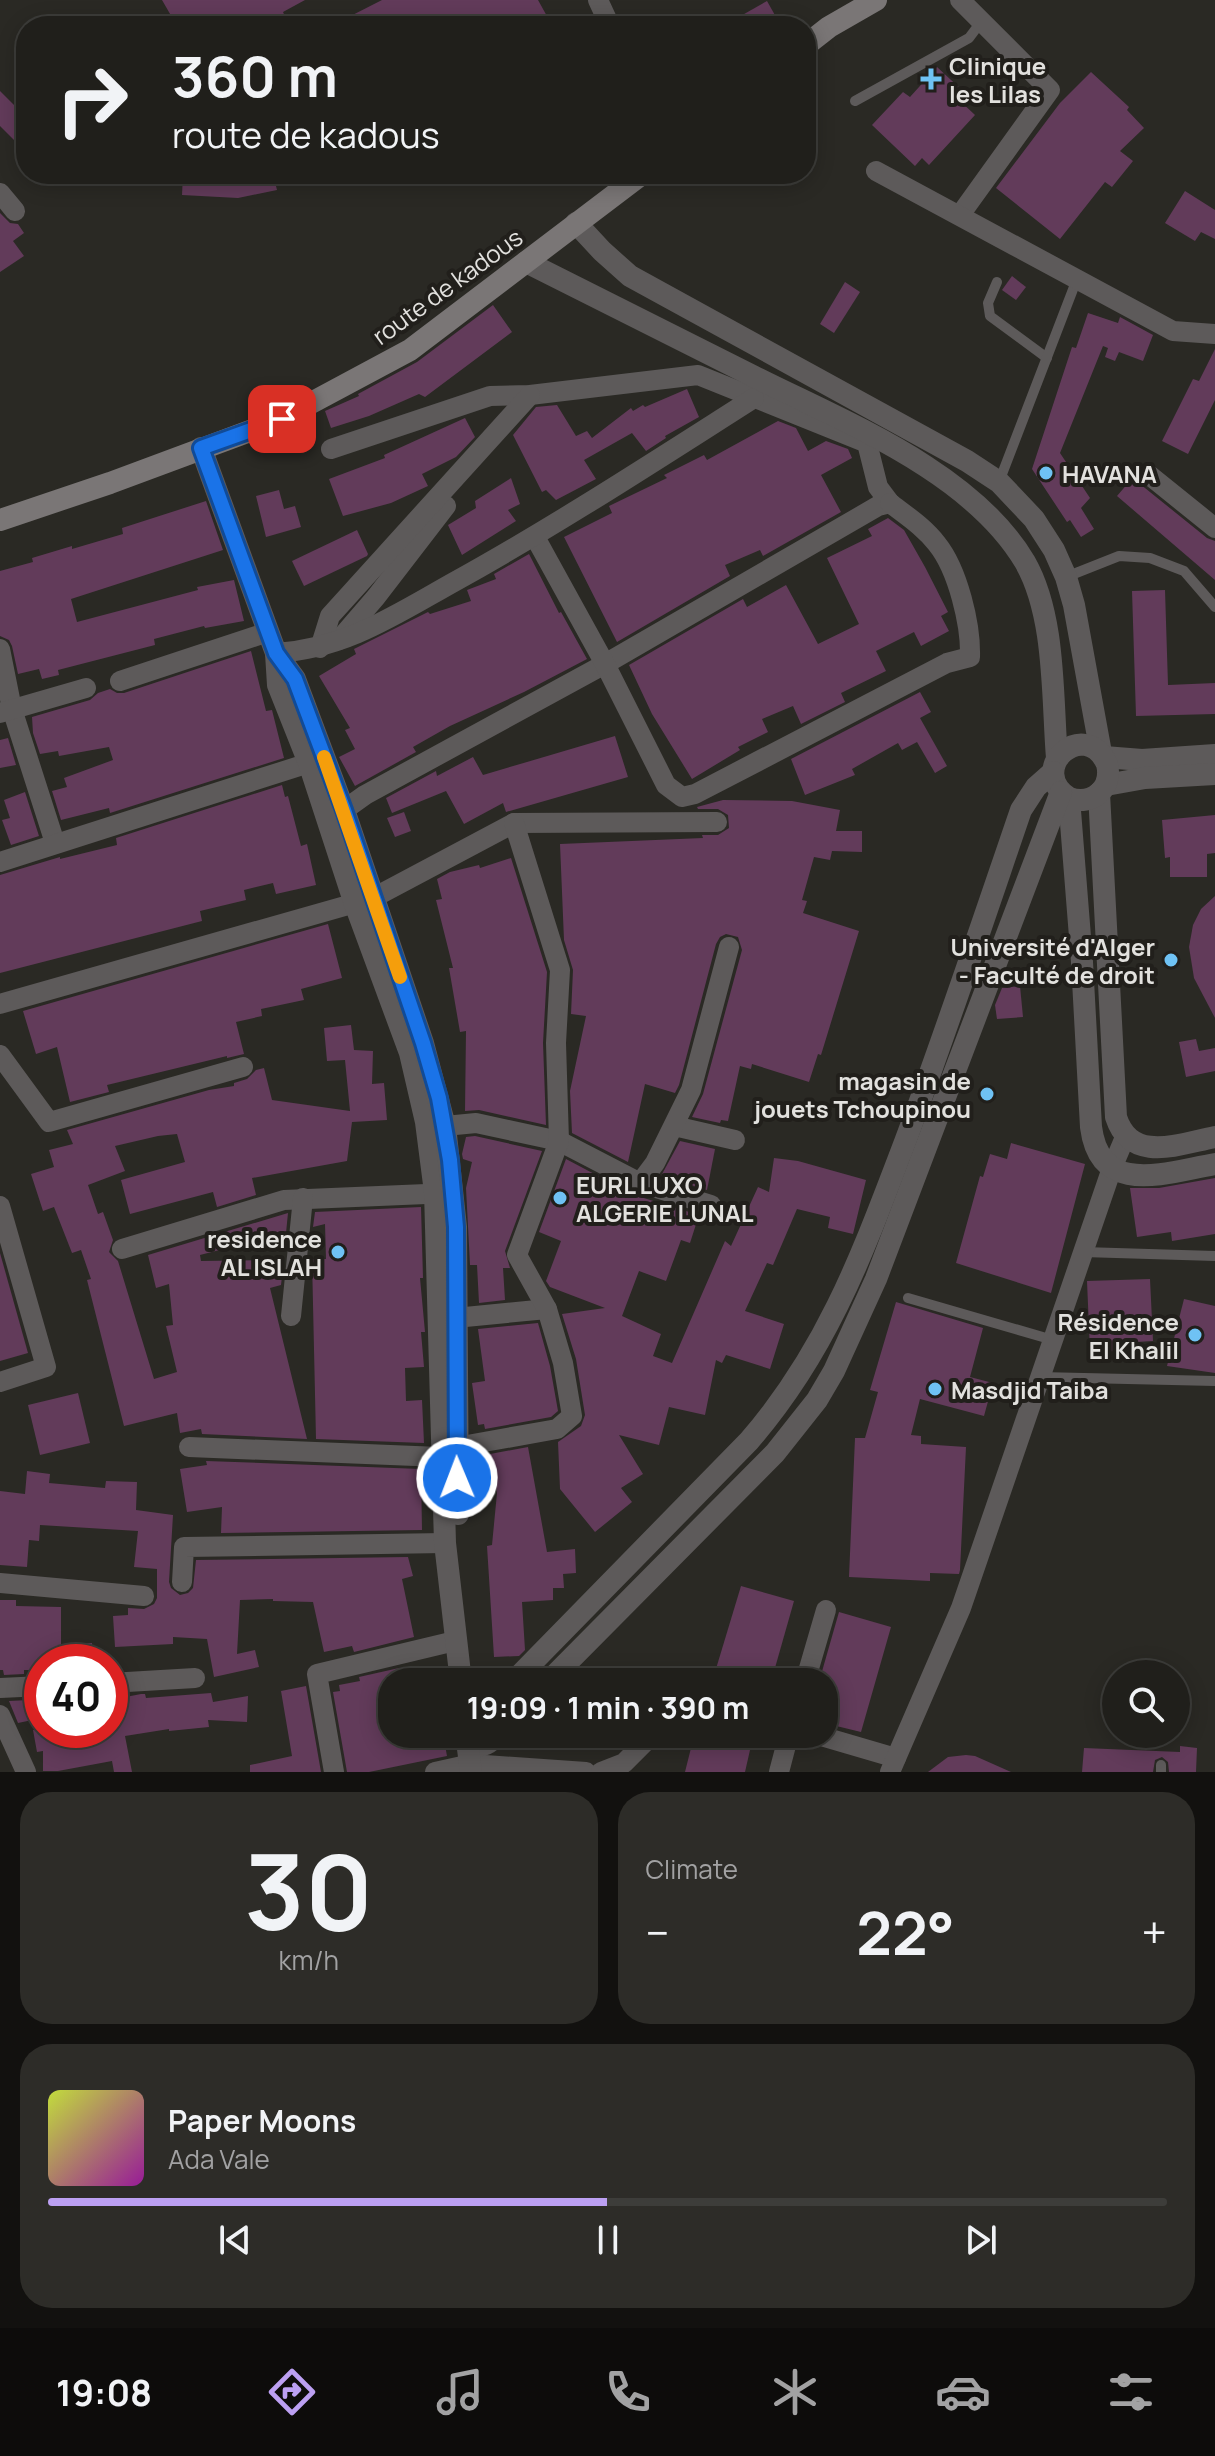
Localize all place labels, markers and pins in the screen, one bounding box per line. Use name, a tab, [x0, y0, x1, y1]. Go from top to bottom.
place label: Clinique les Lilas	[949, 49, 1046, 110]
marker: Clinique les Lilas	[920, 68, 942, 90]
pin	[248, 385, 316, 453]
place label: HAVANA	[1062, 457, 1157, 490]
marker: HAVANA	[1037, 464, 1055, 482]
place label: Université d'Alger - Faculté de droit	[950, 930, 1155, 991]
marker: Université d'Alger - Faculté de droit	[1162, 951, 1180, 969]
place label: magasin de jouets Tchoupinou	[753, 1064, 971, 1125]
marker: magasin de jouets Tchoupinou	[978, 1085, 996, 1103]
place label: EURL LUXO ALGERIE LUNAL	[576, 1168, 754, 1229]
marker: EURL LUXO ALGERIE LUNAL	[551, 1189, 569, 1207]
place label: residence AL ISLAH	[207, 1222, 322, 1283]
marker: residence AL ISLAH	[329, 1243, 347, 1261]
place label: Résidence El Khalil	[1057, 1305, 1179, 1366]
marker: Résidence El Khalil	[1186, 1326, 1204, 1344]
place label: Masdjid Taiba	[951, 1373, 1108, 1406]
marker: Masdjid Taiba	[926, 1380, 944, 1398]

